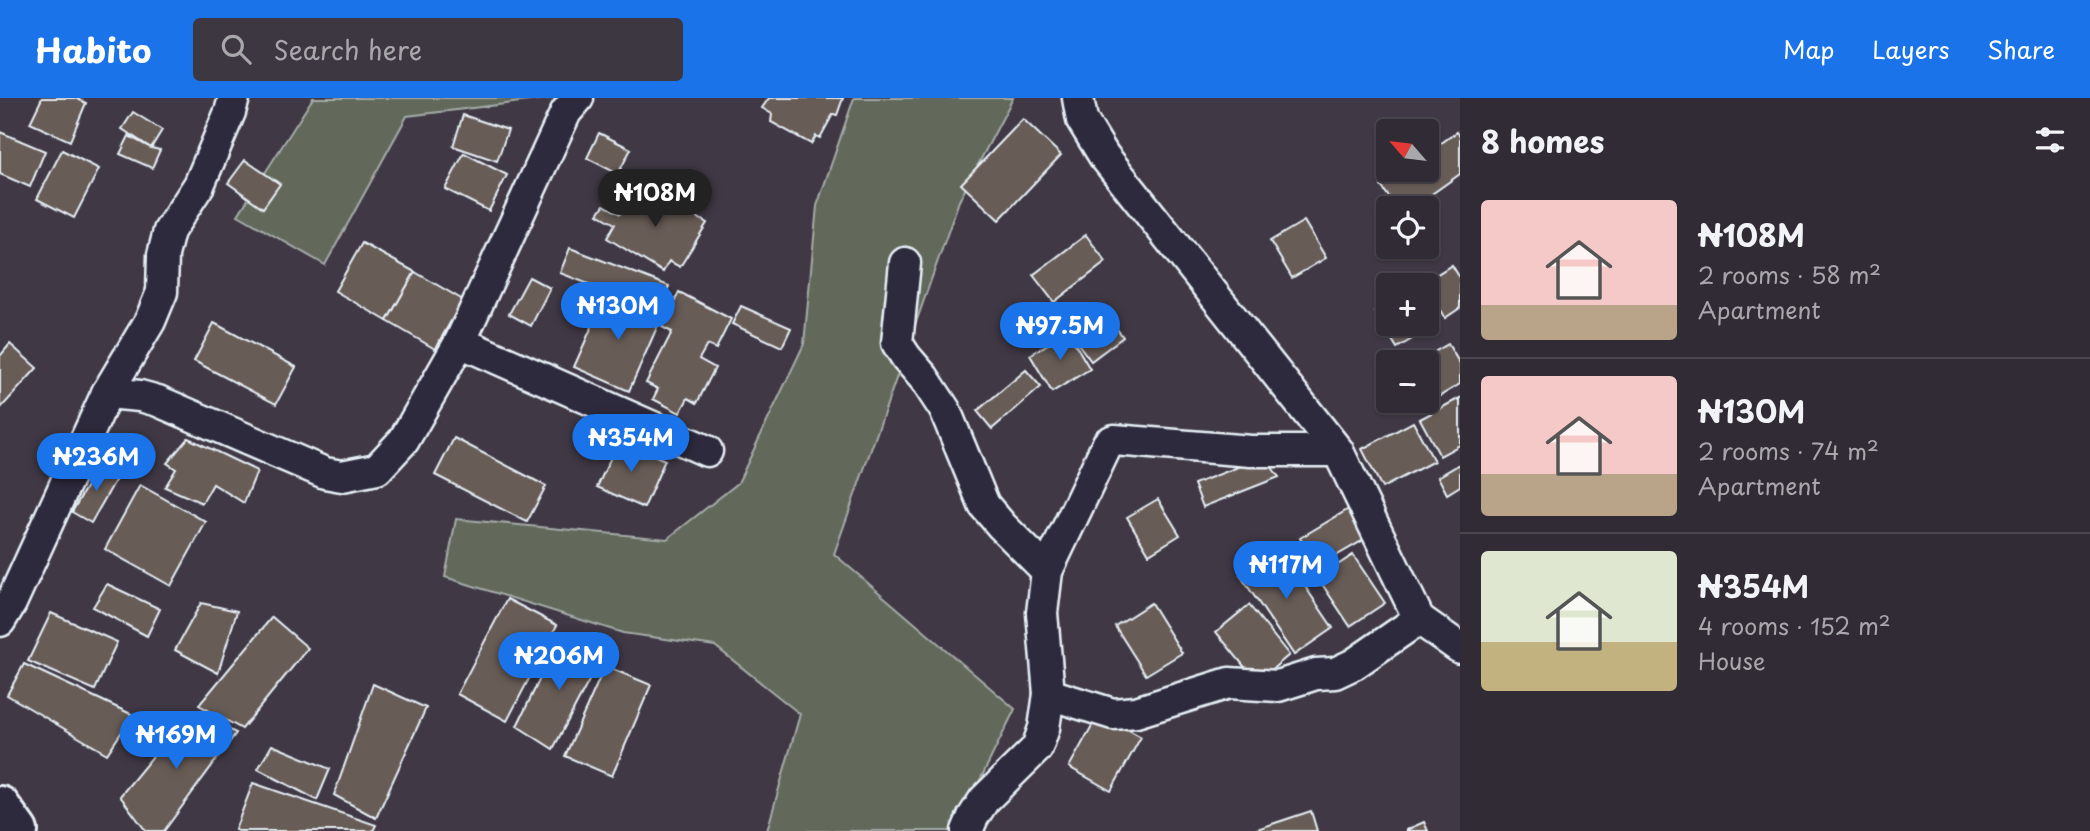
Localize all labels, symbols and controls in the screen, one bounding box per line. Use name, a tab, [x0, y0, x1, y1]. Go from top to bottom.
search box	[193, 18, 683, 81]
text: Habito	[35, 24, 151, 74]
icon: search	[217, 30, 255, 68]
text: Search here	[273, 30, 422, 69]
text: Map	[1783, 31, 1834, 67]
text: Layers	[1872, 31, 1949, 67]
text: Share	[1987, 31, 2055, 67]
text: 8 homes	[1481, 118, 1604, 163]
north arrow	[1376, 119, 1438, 182]
map controls	[1376, 119, 1439, 413]
icon: filters	[2031, 121, 2069, 159]
pin: ₦108M	[606, 170, 704, 229]
text: ₦108M	[614, 174, 696, 209]
button: locate	[1376, 196, 1439, 259]
text: ₦108M	[1698, 212, 1805, 257]
icon: home	[1537, 228, 1621, 312]
text: 2 rooms · 58 m²	[1698, 257, 1881, 292]
button: +	[1376, 273, 1439, 336]
pin: ₦130M	[569, 282, 667, 342]
text: ₦130M	[577, 287, 659, 322]
text: Apartment	[1698, 292, 1821, 327]
pin: ₦97.5M	[1003, 302, 1117, 362]
text: ₦97.5M	[1016, 307, 1104, 342]
button: −	[1376, 350, 1439, 413]
text: ₦130M	[1698, 388, 1805, 433]
icon: home	[1537, 404, 1621, 488]
pin: ₦354M	[582, 414, 680, 474]
text: ₦354M	[588, 419, 674, 454]
text: 2 rooms · 74 m²	[1698, 433, 1879, 468]
pin: ₦236M	[47, 434, 145, 493]
text: ₦236M	[53, 438, 139, 473]
text: Apartment	[1698, 468, 1821, 503]
pin: ₦117M	[1237, 542, 1335, 601]
text: ₦117M	[1249, 546, 1323, 581]
text: ₦354M	[1698, 563, 1809, 608]
icon: home	[1537, 579, 1621, 663]
text: 4 rooms · 152 m²	[1698, 608, 1891, 643]
pin: ₦206M	[510, 632, 608, 692]
text: ₦206M	[514, 637, 604, 672]
text: House	[1698, 643, 1765, 678]
pin: ₦169M	[127, 712, 225, 771]
text: ₦169M	[136, 716, 216, 751]

